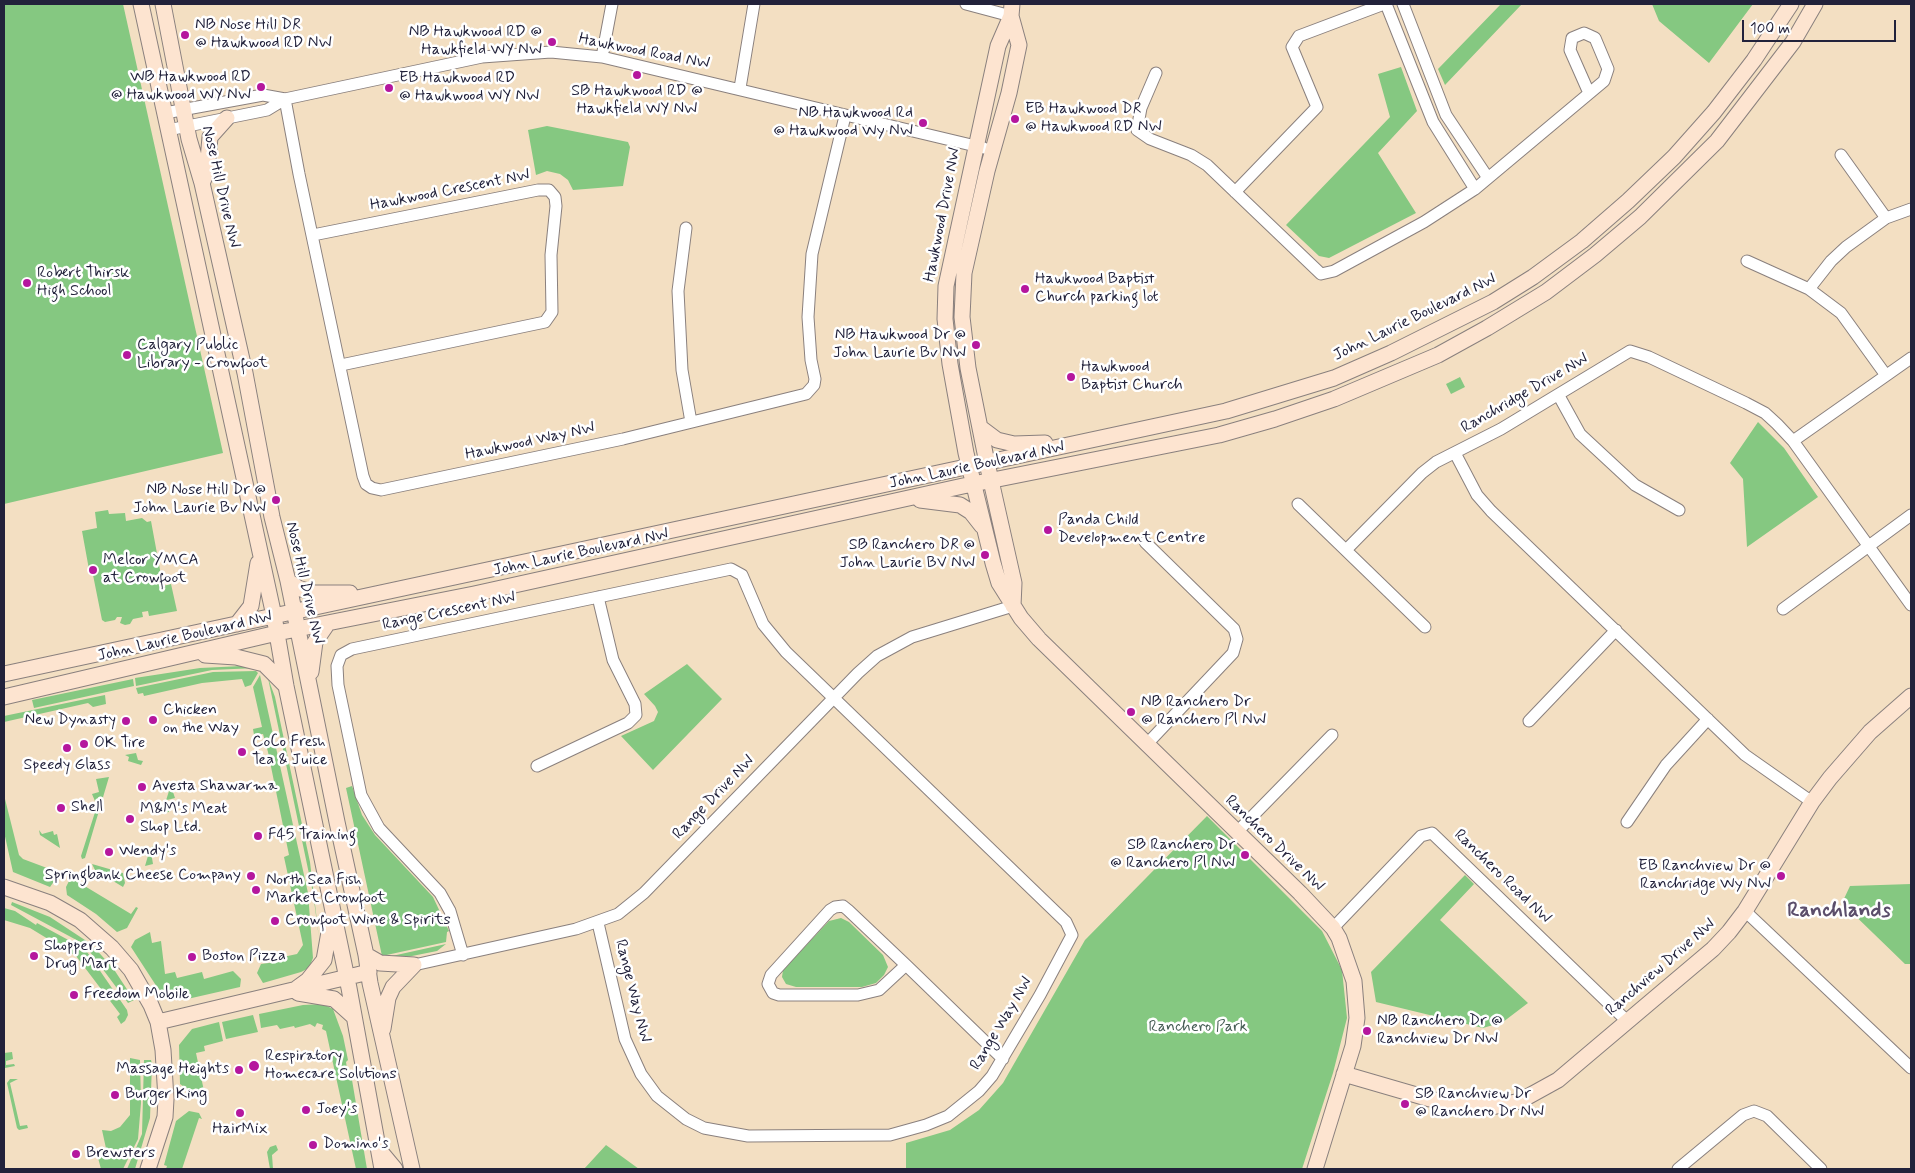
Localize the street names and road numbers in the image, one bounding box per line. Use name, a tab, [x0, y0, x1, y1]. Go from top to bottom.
street label: Hawkwood Road NW	[577, 30, 711, 74]
street label: Nose Hill Drive NW	[197, 124, 243, 250]
street label: Hawkwood Drive NW	[921, 146, 965, 284]
street label: Hawkwood Crescent NW	[369, 166, 531, 216]
street label: John Laurie Boulevard NW	[1331, 270, 1499, 366]
street label: Ranchridge Drive NW	[1458, 350, 1592, 438]
street label: Hawkwood Way NW	[463, 419, 597, 465]
street label: John Laurie Boulevard NW	[888, 438, 1066, 494]
street label: Nose Hill Drive NW	[281, 520, 327, 646]
street label: John Laurie Boulevard NW	[492, 525, 670, 581]
street label: Range Crescent NW	[381, 589, 517, 635]
street label: John Laurie Boulevard NW	[96, 608, 274, 666]
street label: Range Drive NW	[669, 752, 759, 844]
street label: Ranchero Drive NW	[1220, 792, 1328, 896]
street label: Ranchero Road NW	[1449, 826, 1555, 928]
street label: Ranchview Drive NW	[1602, 915, 1720, 1021]
street label: Range Way NW	[610, 938, 654, 1044]
street label: Range Way NW	[967, 974, 1037, 1074]

